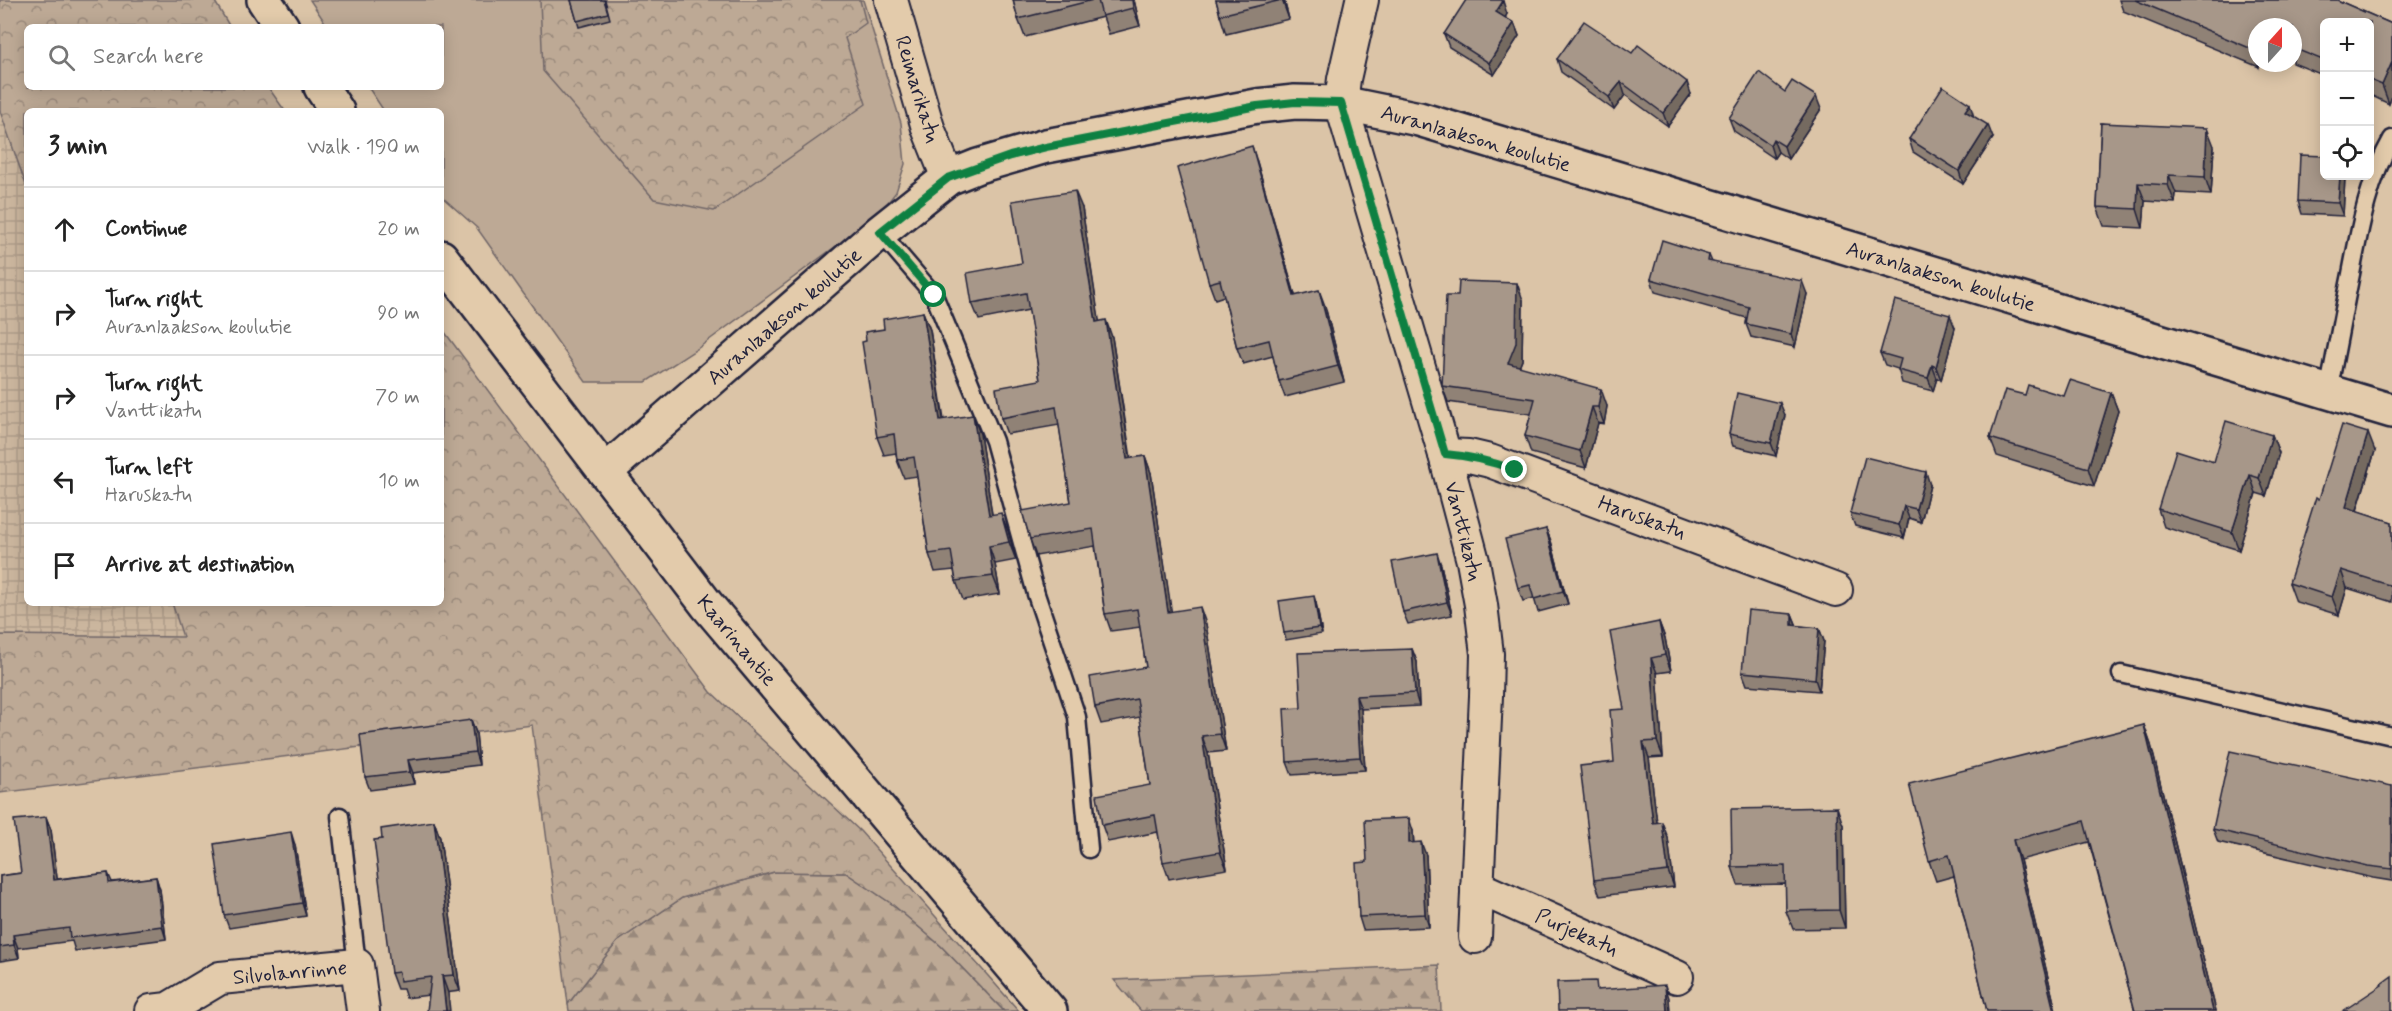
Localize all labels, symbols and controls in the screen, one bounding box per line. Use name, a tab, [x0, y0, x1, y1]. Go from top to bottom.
north arrow	[2248, 18, 2302, 72]
map controls	[2320, 18, 2374, 180]
button: +	[2320, 18, 2374, 72]
search box	[24, 24, 444, 90]
street label: Reimarikatu	[888, 32, 947, 146]
icon: search	[45, 41, 78, 74]
text: Search here	[93, 43, 204, 71]
button: −	[2320, 72, 2374, 126]
street label: Auranlaakson koulutie	[1377, 98, 1574, 179]
button: locate	[2320, 126, 2374, 180]
text: 3 min	[48, 130, 108, 164]
text: Walk · 190 m	[307, 134, 420, 161]
icon: ahead	[48, 213, 81, 246]
text: Continue	[105, 215, 187, 243]
text: 20 m	[377, 216, 420, 243]
street label: Auranlaakson koulutie	[1843, 235, 2039, 319]
street label: Auranlaakson koulutie	[701, 242, 868, 392]
route start	[920, 281, 946, 307]
text: Turn right	[105, 286, 203, 314]
icon: right	[48, 297, 81, 330]
text: 90 m	[377, 300, 420, 327]
text: Auranlaakson koulutie	[105, 314, 292, 341]
text: Turn right	[105, 370, 203, 398]
icon: right	[48, 381, 81, 414]
text: 70 m	[375, 384, 420, 411]
text: Vanttikatu	[105, 398, 202, 425]
text: Turn left	[105, 454, 193, 482]
route end	[1501, 456, 1527, 482]
icon: left	[48, 465, 81, 498]
text: 10 m	[378, 468, 420, 495]
street label: Vanttikatu	[1437, 479, 1489, 584]
text: Haruskatu	[105, 482, 192, 509]
street label: Haruskatu	[1594, 489, 1689, 547]
icon: arrive	[48, 549, 81, 582]
text: Arrive at destination	[105, 551, 295, 579]
street label: Kaarinantie	[690, 589, 783, 692]
street label: Purjekatu	[1531, 902, 1622, 964]
street label: Silvolanrinne	[232, 954, 348, 992]

